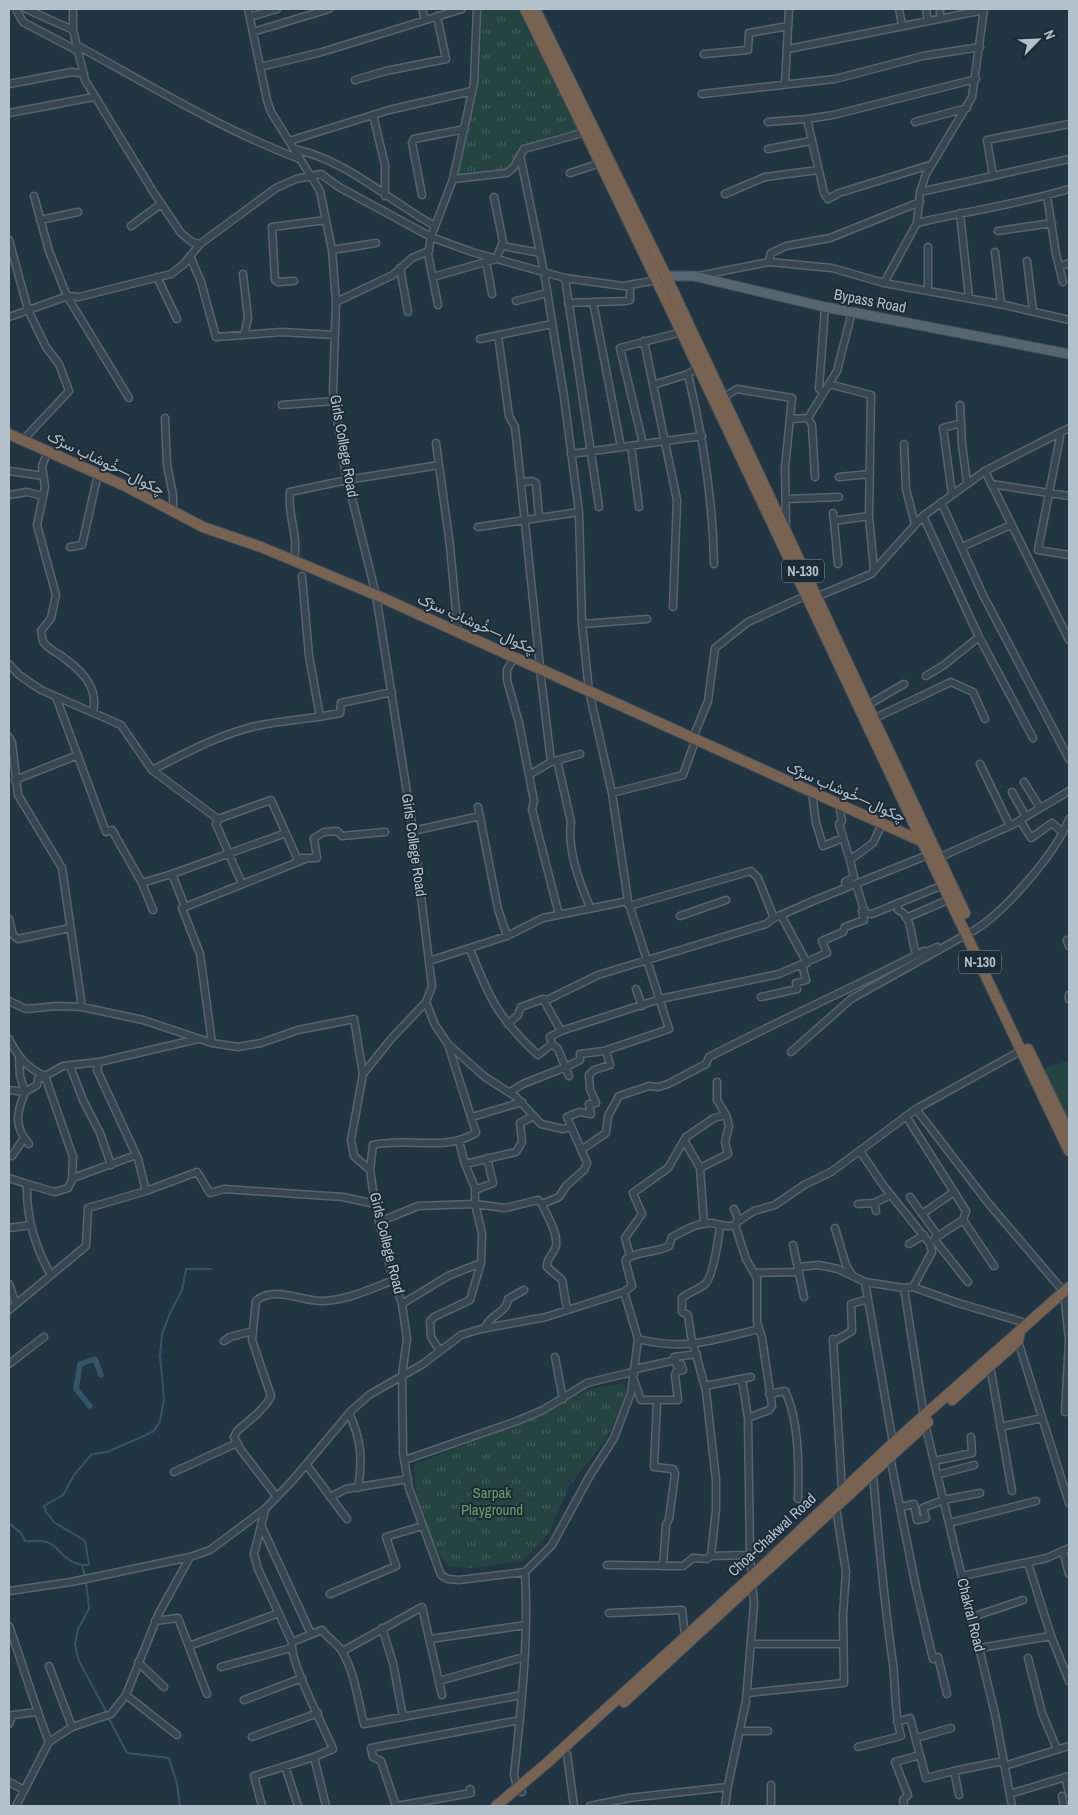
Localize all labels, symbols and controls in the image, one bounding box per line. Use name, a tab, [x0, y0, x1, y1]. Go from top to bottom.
north arrow	[1013, 15, 1063, 65]
text: N	[1040, 27, 1060, 42]
street label: Bypass Road	[832, 283, 908, 318]
street label: Girls College Road	[325, 393, 364, 499]
street label: چکوال—خُوشاب سڑک	[44, 425, 169, 500]
road number: N-130	[782, 560, 824, 582]
street label: چکوال—خُوشاب سڑک	[414, 588, 540, 659]
street label: چکوال—خُوشاب سڑک	[783, 756, 909, 827]
street label: Girls College Road	[397, 792, 432, 898]
road number: N-130	[959, 950, 1001, 974]
street label: Girls College Road	[365, 1190, 410, 1296]
park label: Sarpak Playground	[461, 1482, 523, 1520]
street label: Choa-Chakwal Road	[723, 1488, 820, 1581]
street label: Chakral Road	[952, 1576, 991, 1654]

